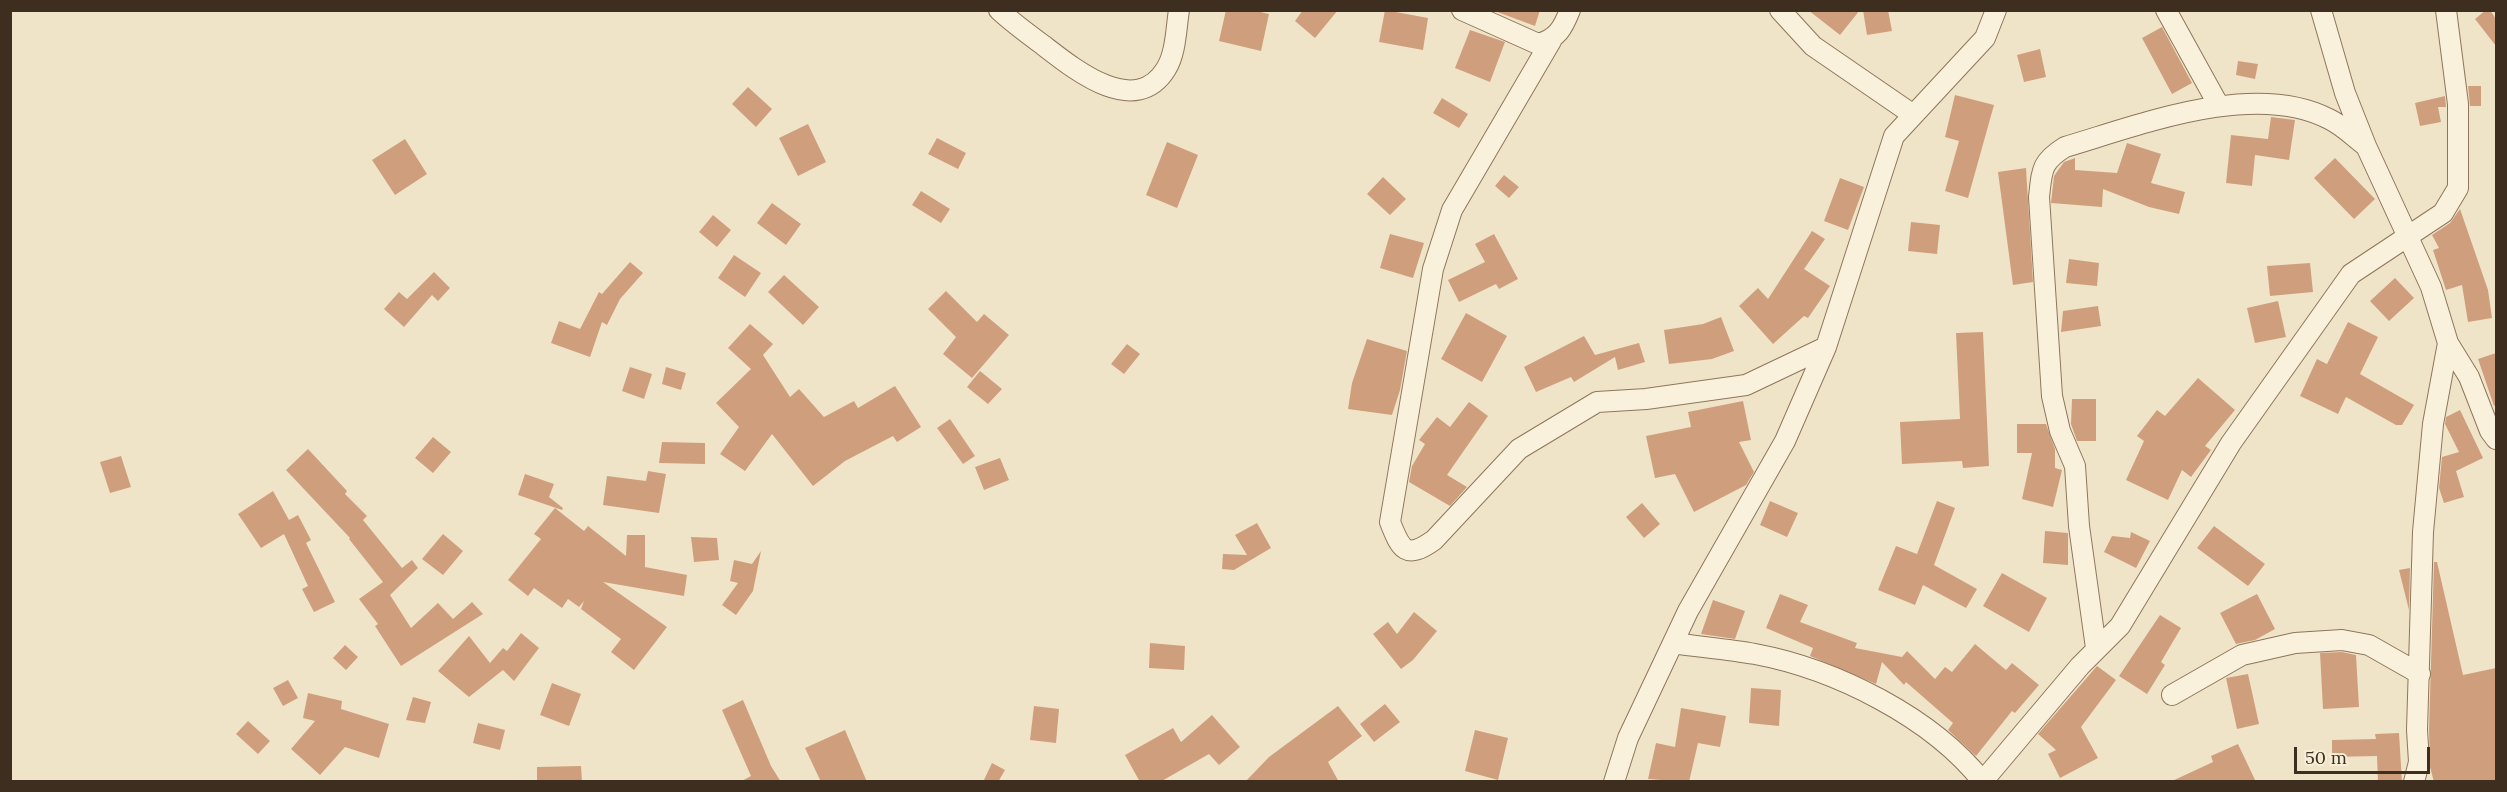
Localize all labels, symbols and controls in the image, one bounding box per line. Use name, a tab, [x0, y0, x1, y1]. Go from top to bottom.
scale bar	[2297, 735, 2434, 773]
text: 50 m	[2305, 746, 2347, 769]

